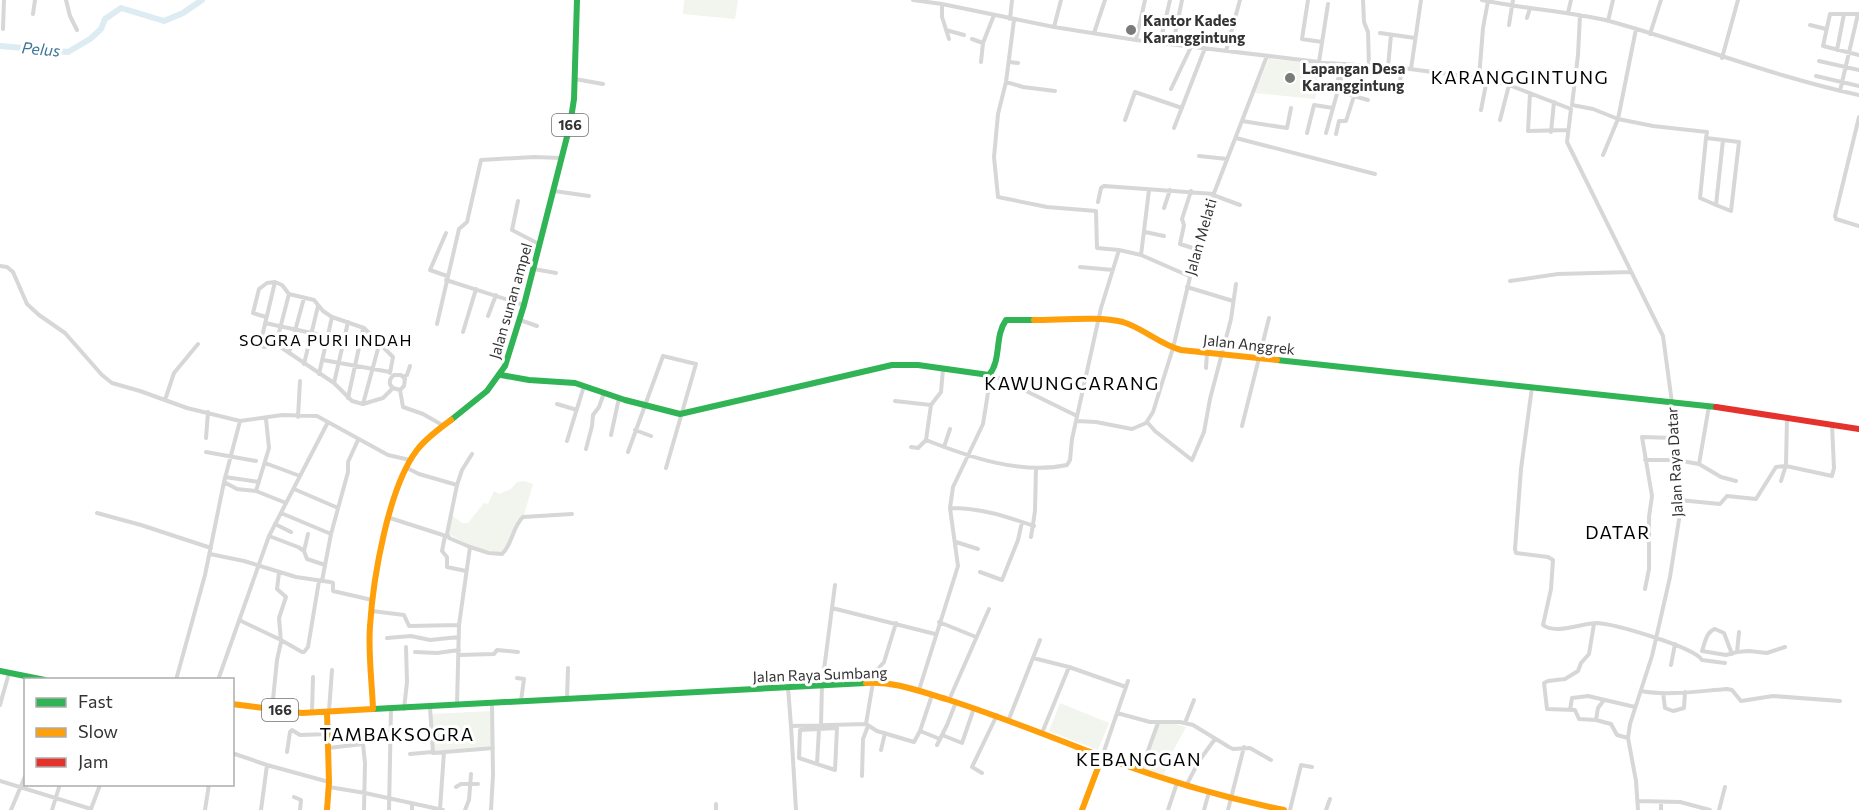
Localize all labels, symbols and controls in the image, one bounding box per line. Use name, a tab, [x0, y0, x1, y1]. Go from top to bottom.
place label: Kantor Kades Karanggintung	[1143, 11, 1245, 46]
marker: Kantor Kades Karanggintung	[1124, 23, 1138, 37]
water label: Pelus	[21, 37, 61, 60]
place label: Lapangan Desa Karanggintung	[1302, 59, 1406, 94]
district label: KARANGGINTUNG	[1431, 66, 1609, 88]
marker: Lapangan Desa Karanggintung	[1283, 71, 1297, 85]
road number: 166	[552, 114, 588, 136]
street label: Jalan Melati	[1180, 196, 1220, 277]
street label: Jalan sunan ampel	[485, 241, 535, 361]
district label: SOGRA PURI INDAH	[239, 330, 413, 349]
street label: Jalan Anggrek	[1202, 330, 1296, 358]
district label: KAWUNGCARANG	[984, 372, 1160, 394]
street label: Jalan Raya Datar	[1662, 407, 1686, 518]
district label: DATAR	[1585, 521, 1651, 543]
street label: Jalan Raya Sumbang	[752, 663, 888, 685]
legend	[24, 678, 234, 786]
text: Fast	[78, 690, 113, 712]
road number: 166	[262, 699, 298, 721]
text: Slow	[78, 720, 118, 742]
district label: TAMBAKSOGRA	[319, 723, 475, 745]
district label: KEBANGGAN	[1076, 748, 1202, 770]
text: Jam	[78, 750, 108, 772]

